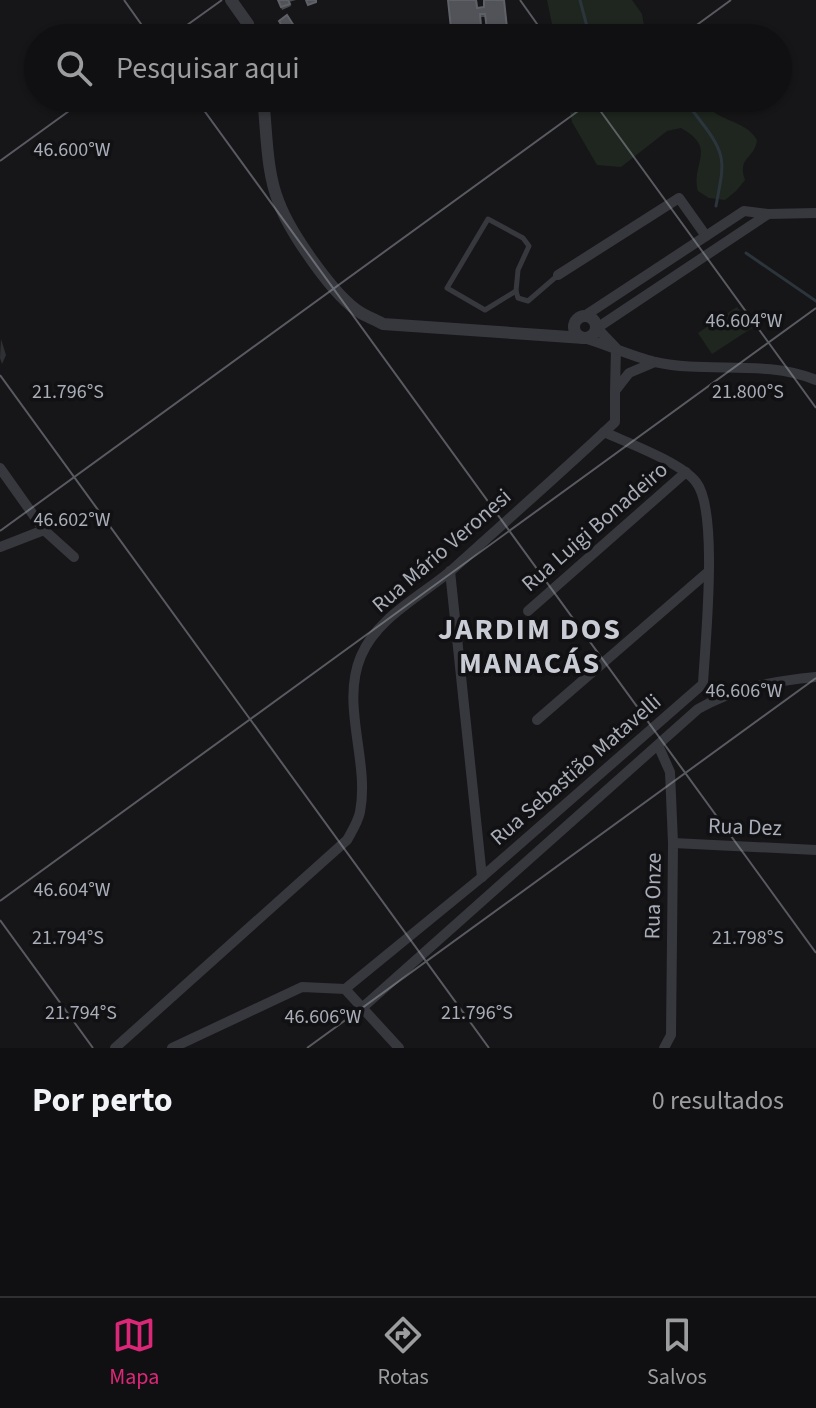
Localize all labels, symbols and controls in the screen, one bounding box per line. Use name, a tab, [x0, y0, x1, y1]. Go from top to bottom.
search box	[24, 24, 792, 112]
icon: search	[52, 46, 96, 90]
text: Pesquisar aqui	[116, 47, 300, 90]
text: 46.600°W	[33, 136, 111, 164]
text: 46.604°W	[705, 307, 783, 335]
text: 21.796°S	[32, 378, 104, 406]
text: 21.800°S	[712, 378, 784, 406]
street label: Rua Luigi Bonadeiro	[515, 454, 675, 599]
street label: Rua Mário Veronesi	[365, 481, 518, 620]
text: 46.602°W	[33, 506, 111, 534]
district label: JARDIM DOS MANACÁS	[438, 608, 622, 685]
text: 46.606°W	[705, 677, 783, 705]
street label: Rua Sebastião Matavelli	[483, 686, 668, 853]
street label: Rua Dez	[708, 810, 782, 844]
street label: Rua Onze	[636, 852, 670, 940]
text: 46.604°W	[33, 876, 111, 904]
text: 21.794°S	[32, 924, 104, 952]
text: 21.798°S	[712, 924, 784, 952]
text: 21.794°S	[45, 999, 117, 1027]
text: 21.796°S	[441, 999, 513, 1027]
text: 46.606°W	[284, 1003, 362, 1031]
text: Por perto	[32, 1076, 173, 1125]
text: 0 resultados	[652, 1082, 784, 1119]
tab: Mapa	[109, 1313, 159, 1393]
tab: Rotas	[378, 1313, 429, 1393]
tab: Salvos	[647, 1313, 707, 1393]

